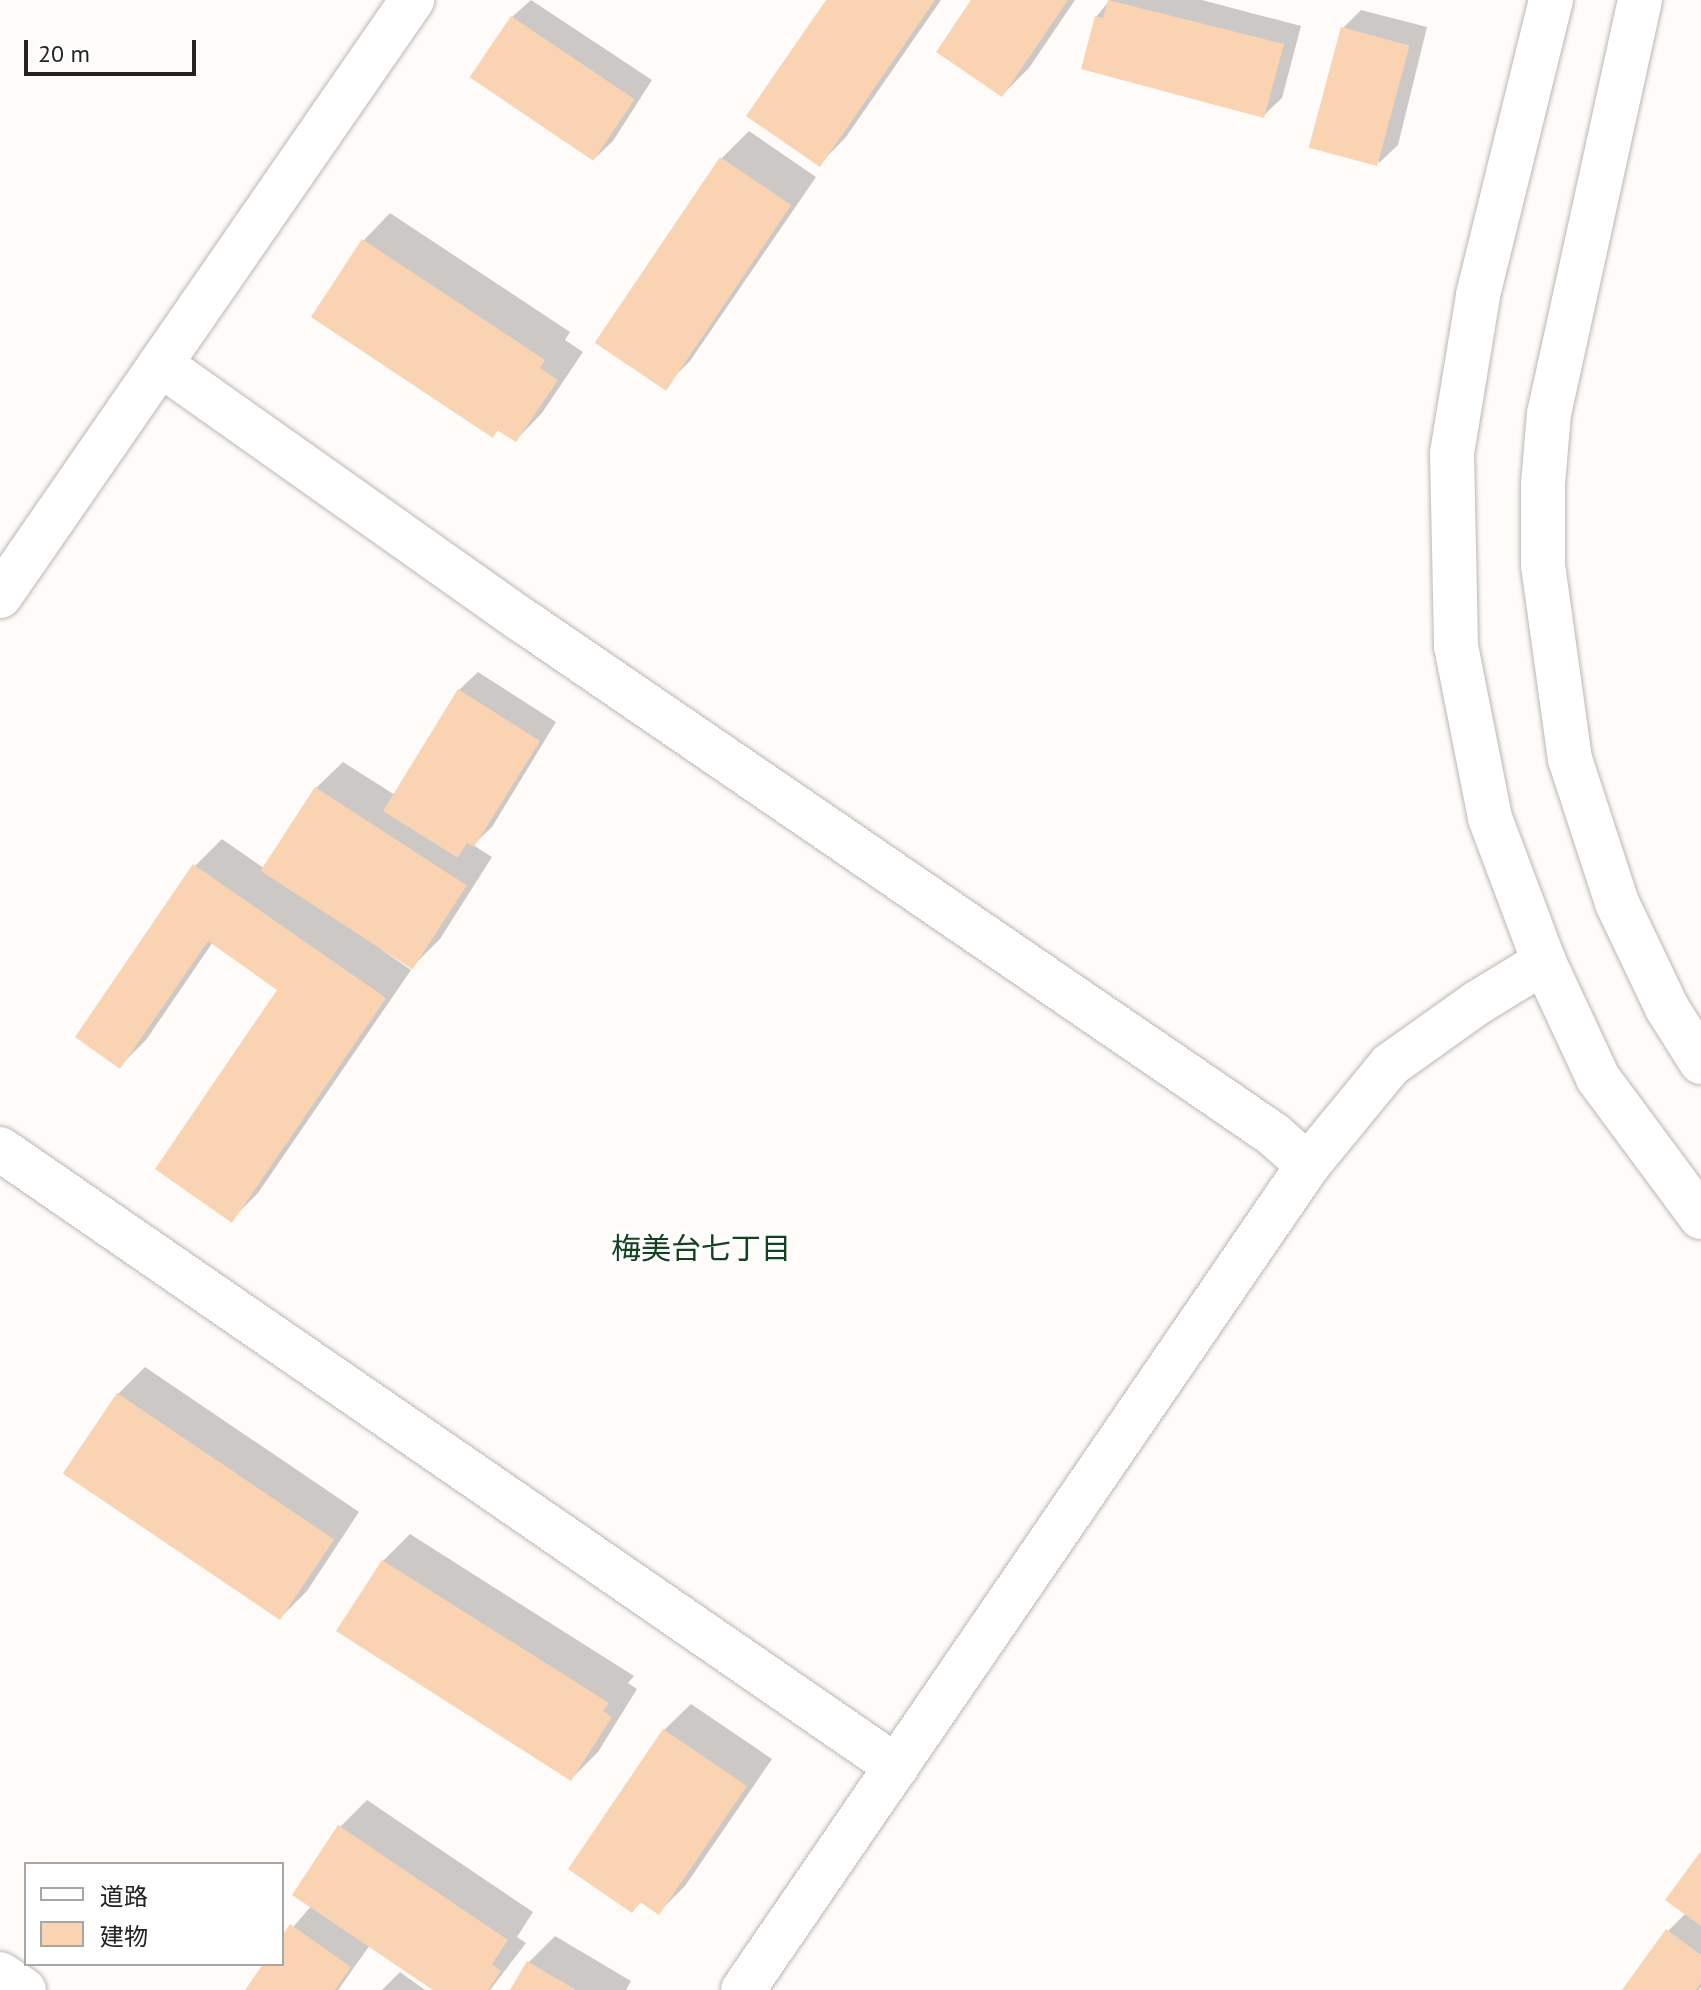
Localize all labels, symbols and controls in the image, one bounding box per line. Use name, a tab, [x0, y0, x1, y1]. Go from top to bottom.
scale bar	[28, 24, 200, 74]
text: 20 m	[38, 38, 90, 69]
district label: 梅美台七丁目	[611, 1230, 791, 1266]
legend	[24, 1862, 284, 1966]
text: 道路	[100, 1881, 148, 1912]
text: 建物	[100, 1921, 148, 1952]

